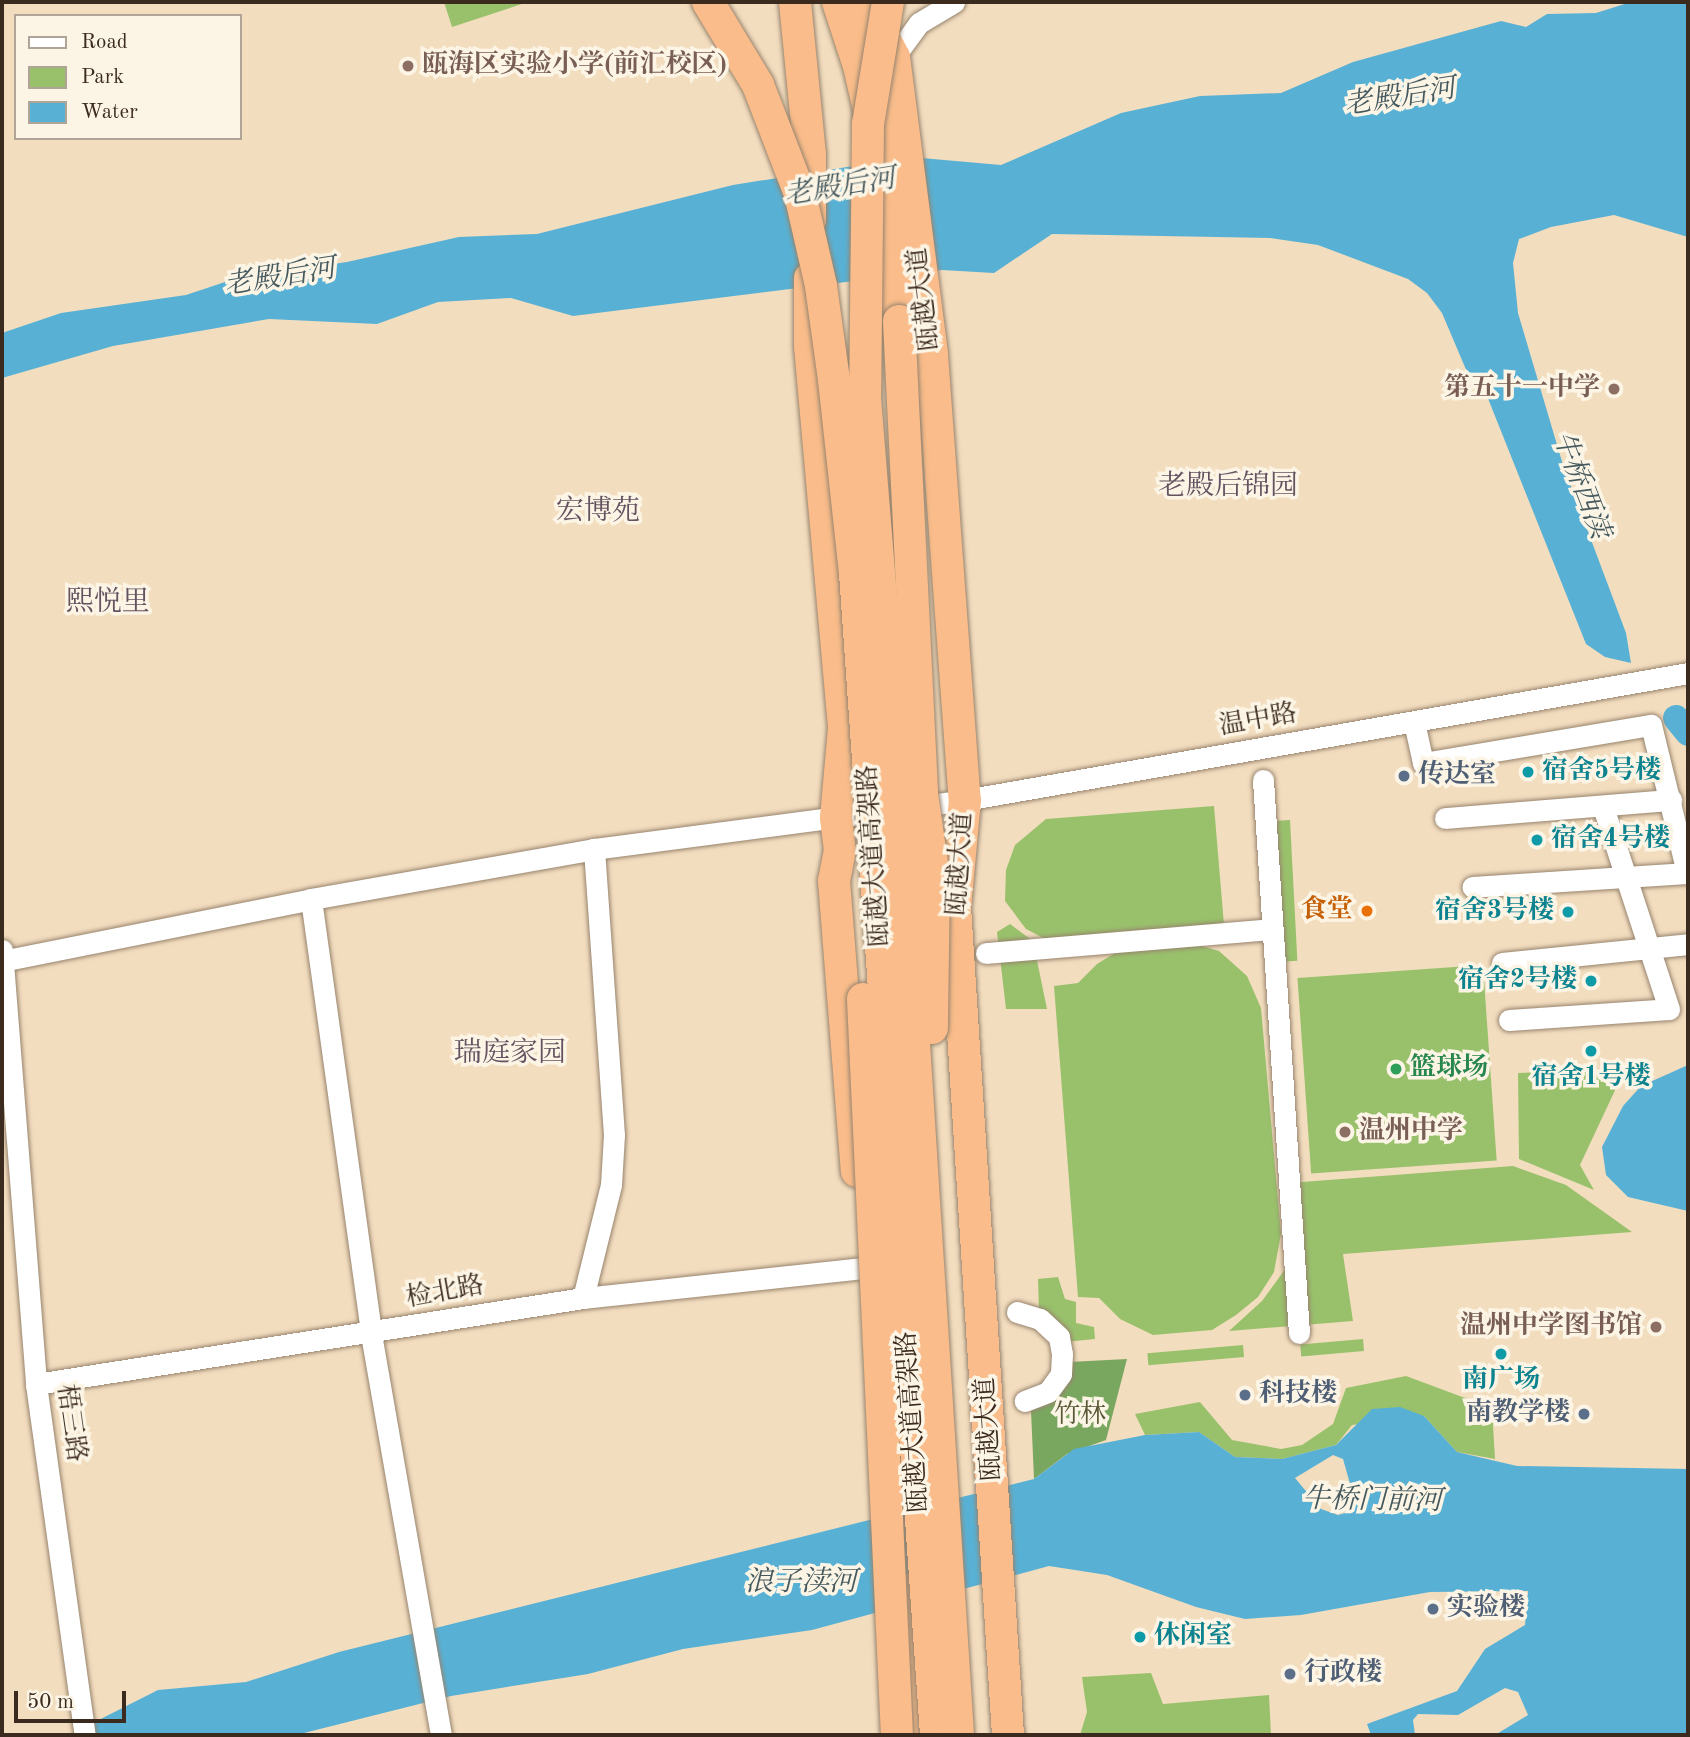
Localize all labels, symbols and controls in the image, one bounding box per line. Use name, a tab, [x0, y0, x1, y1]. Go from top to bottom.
legend	[14, 14, 242, 140]
text: Road	[81, 32, 128, 53]
place label: 瓯海区实验小学(前汇校区)	[422, 50, 727, 82]
marker: 瓯海区实验小学(前汇校区)	[400, 58, 416, 74]
text: Park	[81, 67, 124, 88]
water label: 老殿后河	[1342, 73, 1458, 123]
text: Water	[81, 102, 138, 123]
water label: 老殿后河	[782, 163, 898, 213]
street label: 瓯越大道	[903, 245, 947, 353]
water label: 老殿后河	[222, 253, 338, 303]
place label: 第五十一中学	[1444, 373, 1600, 405]
marker: 第五十一中学	[1606, 381, 1622, 397]
water label: 牛桥西渎	[1544, 427, 1616, 543]
district label: 老殿后锦园	[1158, 470, 1298, 504]
district label: 宏博苑	[556, 495, 640, 529]
district label: 熙悦里	[66, 586, 150, 620]
street label: 温中路	[1217, 699, 1299, 743]
place label: 宿舍5号楼	[1542, 756, 1661, 788]
place label: 传达室	[1418, 760, 1496, 792]
street label: 瓯越大道高架路	[853, 764, 897, 948]
marker: 宿舍5号楼	[1520, 764, 1536, 780]
marker: 传达室	[1396, 768, 1412, 784]
street label: 瓯越大道	[942, 811, 980, 917]
place label: 宿舍4号楼	[1551, 824, 1670, 856]
marker: 宿舍4号楼	[1529, 832, 1545, 848]
place label: 食堂	[1301, 895, 1353, 927]
place label: 宿舍3号楼	[1435, 896, 1554, 928]
marker: 食堂	[1359, 903, 1375, 919]
marker: 宿舍3号楼	[1560, 904, 1576, 920]
place label: 宿舍2号楼	[1458, 965, 1577, 997]
marker: 宿舍2号楼	[1583, 973, 1599, 989]
district label: 瑞庭家园	[454, 1037, 566, 1071]
marker: 宿舍1号楼	[1583, 1043, 1599, 1059]
place label: 篮球场	[1410, 1053, 1488, 1085]
marker: 篮球场	[1388, 1061, 1404, 1077]
place label: 宿舍1号楼	[1531, 1062, 1651, 1094]
place label: 温州中学	[1359, 1116, 1463, 1148]
marker: 温州中学	[1337, 1124, 1353, 1140]
street label: 检北路	[404, 1271, 486, 1315]
place label: 温州中学图书馆	[1460, 1311, 1642, 1343]
marker: 温州中学图书馆	[1648, 1319, 1664, 1335]
street label: 瓯越大道高架路	[892, 1330, 936, 1514]
marker: 南广场	[1493, 1346, 1509, 1362]
place label: 南广场	[1462, 1365, 1540, 1397]
street label: 瓯越大道	[971, 1376, 1009, 1482]
place label: 科技楼	[1259, 1379, 1337, 1411]
street label: 梧三路	[49, 1382, 91, 1464]
marker: 科技楼	[1237, 1387, 1253, 1403]
place label: 南教学楼	[1466, 1398, 1570, 1430]
park label: 竹林	[1054, 1400, 1106, 1432]
marker: 南教学楼	[1576, 1406, 1592, 1422]
water label: 牛桥门前河	[1302, 1483, 1442, 1519]
water label: 浪子渎河	[745, 1566, 857, 1600]
place label: 实验楼	[1447, 1593, 1525, 1625]
marker: 实验楼	[1425, 1601, 1441, 1617]
place label: 休闲室	[1154, 1621, 1232, 1653]
marker: 休闲室	[1132, 1629, 1148, 1645]
place label: 行政楼	[1304, 1658, 1382, 1690]
marker: 行政楼	[1282, 1666, 1298, 1682]
scale bar	[18, 1678, 130, 1722]
text: 50 m	[27, 1692, 74, 1713]

